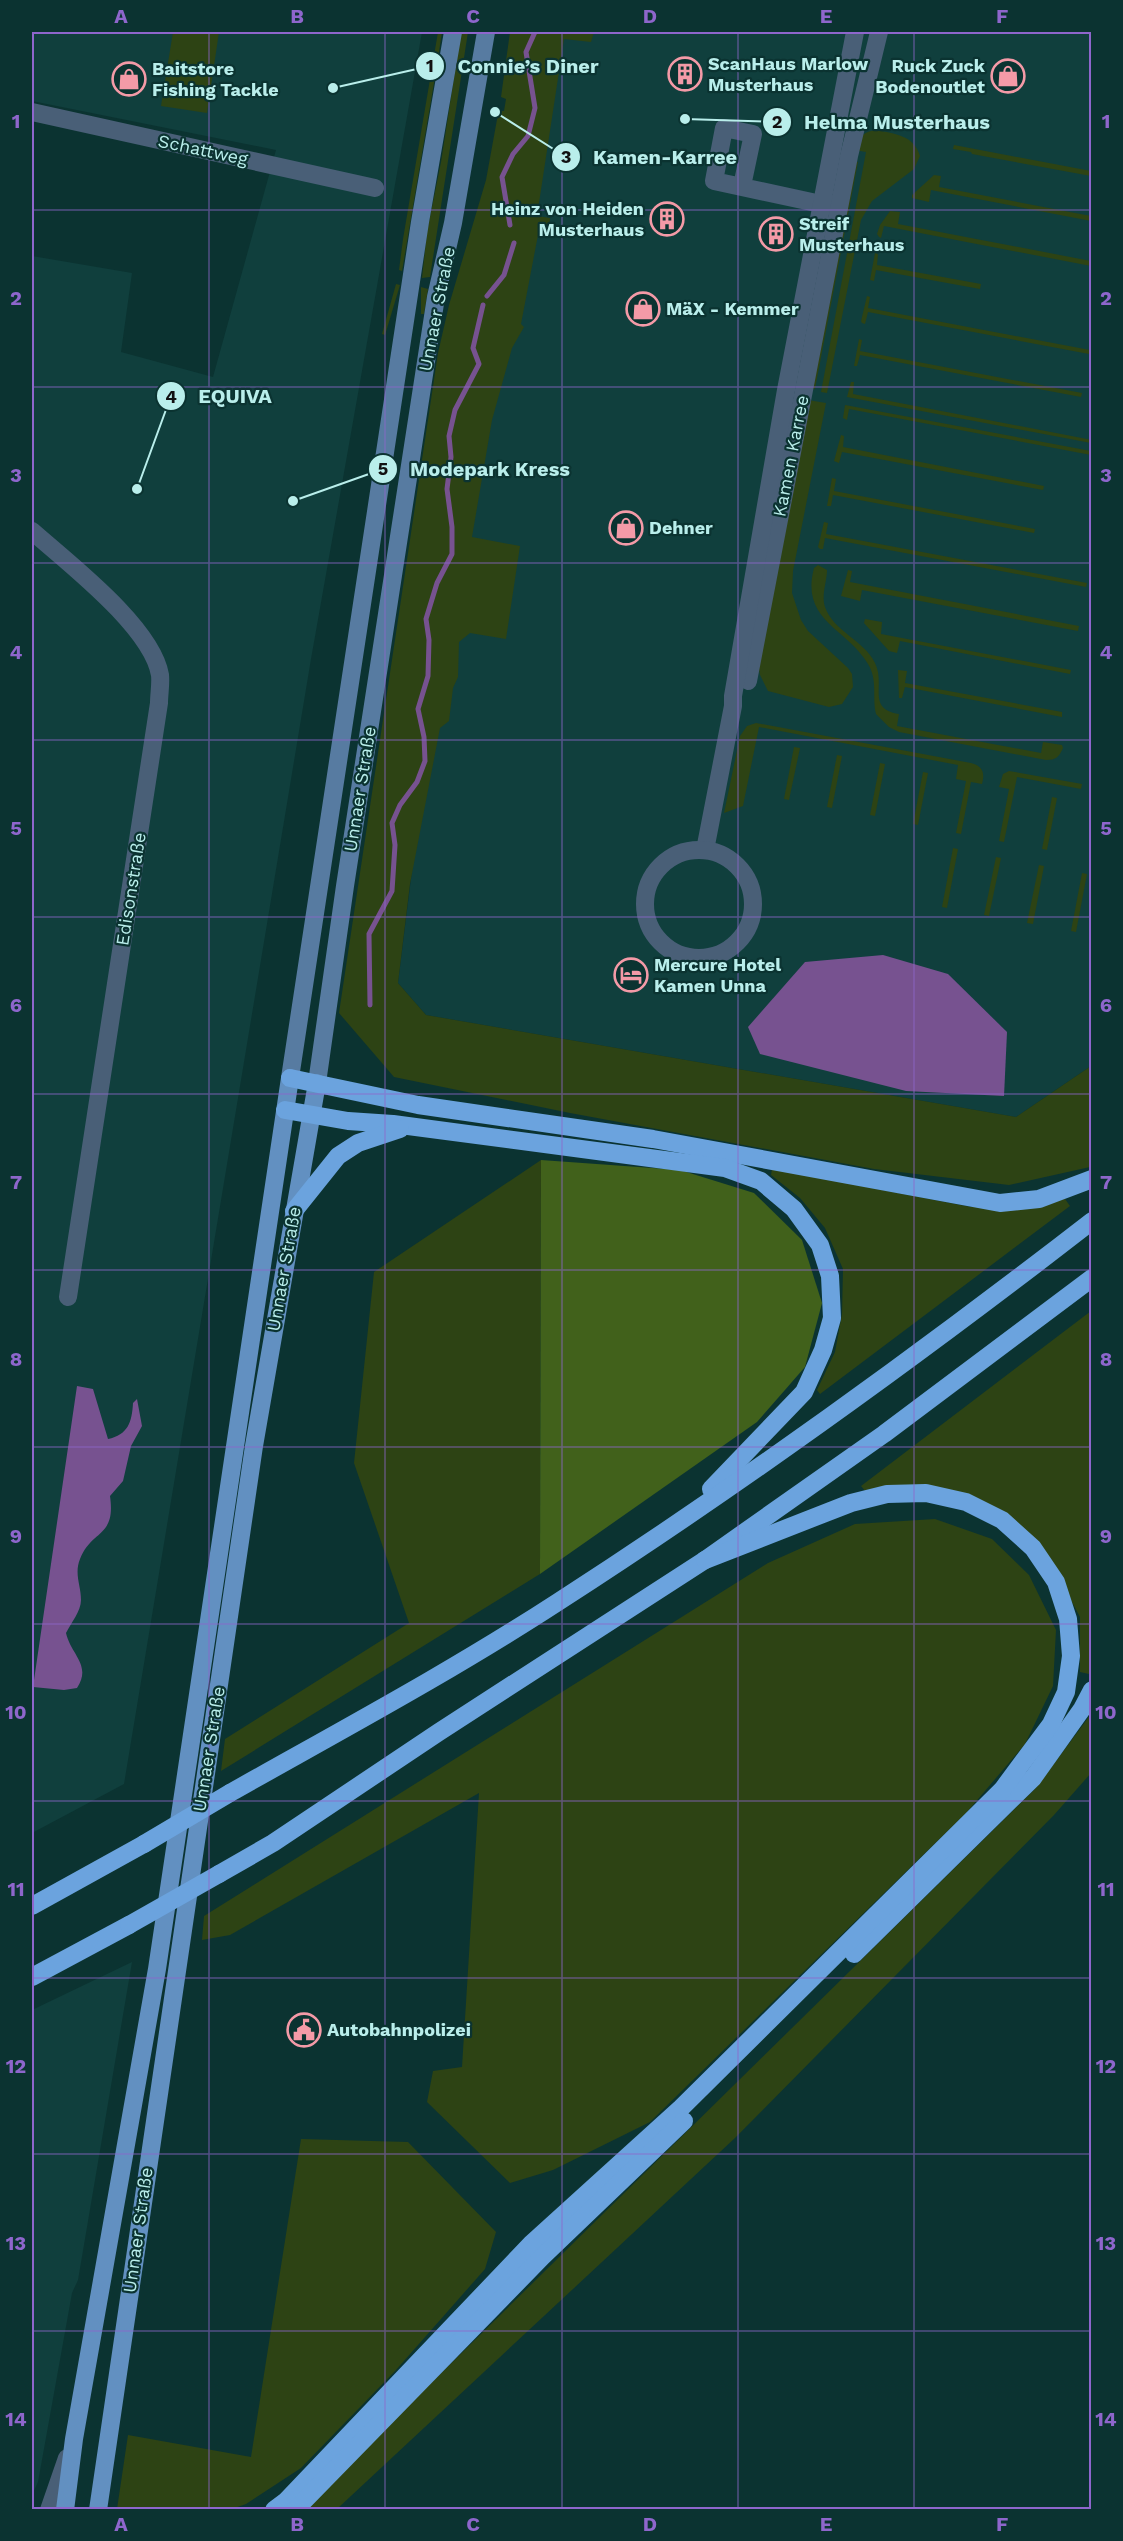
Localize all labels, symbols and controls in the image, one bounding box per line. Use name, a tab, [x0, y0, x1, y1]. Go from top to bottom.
text: A	[114, 4, 128, 28]
text: B	[290, 4, 304, 28]
text: C	[466, 4, 480, 28]
text: D	[643, 4, 657, 28]
text: E	[820, 4, 832, 28]
text: F	[996, 4, 1008, 28]
callout: Connie’s Diner	[415, 47, 610, 85]
place label: ScanHaus Marlow Musterhaus	[708, 53, 869, 95]
text: Connie’s Diner	[457, 54, 599, 78]
text: 1	[426, 55, 434, 76]
place label: Ruck Zuck Bodenoutlet	[875, 55, 986, 97]
building icon: ScanHaus Marlow Musterhaus	[667, 56, 703, 92]
place label: Baitstore Fishing Tackle	[152, 58, 279, 100]
shop icon: Ruck Zuck Bodenoutlet	[990, 58, 1026, 94]
shop icon: Baitstore Fishing Tackle	[111, 61, 147, 97]
callout: Helma Musterhaus	[762, 103, 1002, 141]
text: 1	[12, 109, 20, 133]
text: 1	[1102, 109, 1110, 133]
text: Helma Musterhaus	[804, 110, 990, 134]
text: 2	[772, 111, 782, 132]
street label: Schattweg	[156, 130, 250, 169]
callout: Kamen-Karree	[551, 138, 749, 176]
text: Kamen-Karree	[593, 145, 737, 169]
text: 3	[561, 146, 571, 167]
place label: Heinz von Heiden Musterhaus	[491, 198, 644, 240]
building icon: Heinz von Heiden Musterhaus	[649, 201, 685, 237]
place label: Streif Musterhaus	[799, 213, 905, 255]
building icon: Streif Musterhaus	[758, 216, 794, 252]
street label: Unnaer Straße	[414, 245, 459, 373]
text: 2	[10, 286, 22, 310]
text: 2	[1100, 286, 1112, 310]
shop icon: MäX - Kemmer	[625, 291, 661, 327]
place label: MäX - Kemmer	[666, 298, 799, 319]
callout: EQUIVA	[156, 377, 284, 415]
text: EQUIVA	[198, 384, 272, 408]
text: 4	[165, 386, 177, 407]
street label: Kamen Karree	[768, 393, 813, 519]
callout: Modepark Kress	[368, 450, 582, 488]
text: Modepark Kress	[410, 457, 570, 481]
text: 5	[378, 458, 388, 479]
text: 3	[10, 463, 22, 487]
text: 3	[1100, 463, 1112, 487]
shop icon: Dehner	[608, 510, 644, 546]
place label: Dehner	[649, 517, 713, 538]
text: 4	[10, 640, 23, 664]
text: 4	[1100, 640, 1113, 664]
street label: Unnaer Straße	[339, 725, 380, 853]
text: 5	[10, 816, 22, 840]
text: 5	[1100, 816, 1112, 840]
street label: Edisonstraße	[111, 831, 150, 947]
place label: Mercure Hotel Kamen Unna	[654, 954, 781, 996]
hotel icon: Mercure Hotel Kamen Unna	[613, 957, 649, 993]
text: 6	[10, 993, 22, 1017]
text: 6	[1100, 993, 1112, 1017]
text: 7	[10, 1170, 22, 1194]
text: 7	[1100, 1170, 1112, 1194]
street label: Unnaer Straße	[262, 1205, 305, 1333]
text: 8	[10, 1347, 22, 1371]
text: 8	[1100, 1347, 1112, 1371]
text: 9	[10, 1524, 22, 1548]
text: 9	[1100, 1524, 1112, 1548]
street label: Unnaer Straße	[188, 1685, 229, 1813]
text: 10	[5, 1700, 27, 1724]
text: 10	[1095, 1700, 1117, 1724]
text: 11	[7, 1877, 25, 1901]
text: 11	[1097, 1877, 1115, 1901]
public building icon: Autobahnpolizei	[286, 2012, 322, 2048]
place label: Autobahnpolizei	[327, 2019, 471, 2040]
text: 12	[6, 2054, 26, 2078]
text: 12	[1096, 2054, 1116, 2078]
street label: Unnaer Straße	[118, 2166, 157, 2294]
text: 13	[6, 2231, 26, 2255]
text: 13	[1096, 2231, 1116, 2255]
text: 14	[5, 2407, 27, 2431]
text: 14	[1095, 2407, 1117, 2431]
text: A	[114, 2512, 128, 2536]
text: B	[290, 2512, 304, 2536]
text: C	[466, 2512, 480, 2536]
text: D	[643, 2512, 657, 2536]
text: E	[820, 2512, 832, 2536]
text: F	[996, 2512, 1008, 2536]

